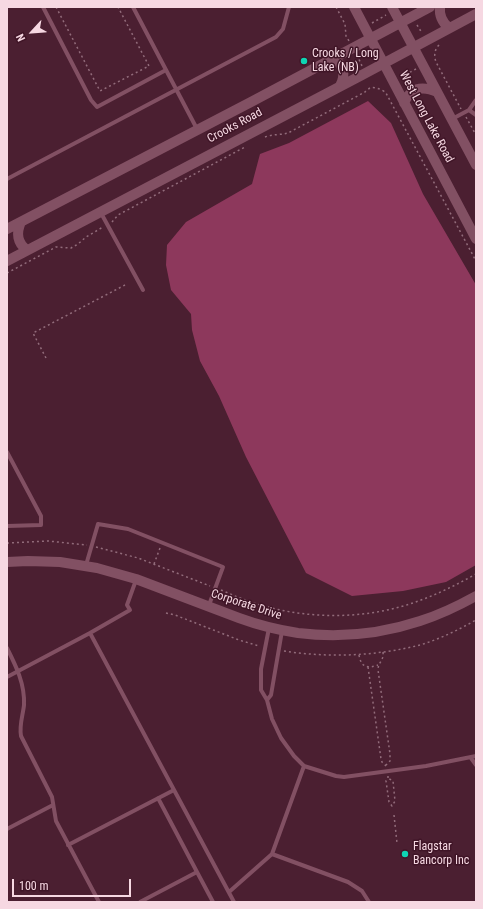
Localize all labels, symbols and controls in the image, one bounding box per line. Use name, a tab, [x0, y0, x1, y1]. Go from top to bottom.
north arrow	[12, 12, 52, 52]
text: N	[13, 32, 28, 43]
place label: Crooks / Long Lake (NB)	[312, 47, 379, 75]
marker: Crooks / Long Lake (NB)	[299, 56, 309, 66]
street label: West Long Lake Road	[396, 69, 456, 165]
street label: Crooks Road	[205, 106, 265, 146]
street label: Corporate Drive	[209, 587, 283, 623]
place label: Flagstar Bancorp Inc	[413, 840, 469, 868]
marker: Flagstar Bancorp Inc	[400, 849, 410, 859]
scale bar	[14, 871, 133, 897]
text: 100 m	[19, 879, 49, 893]

